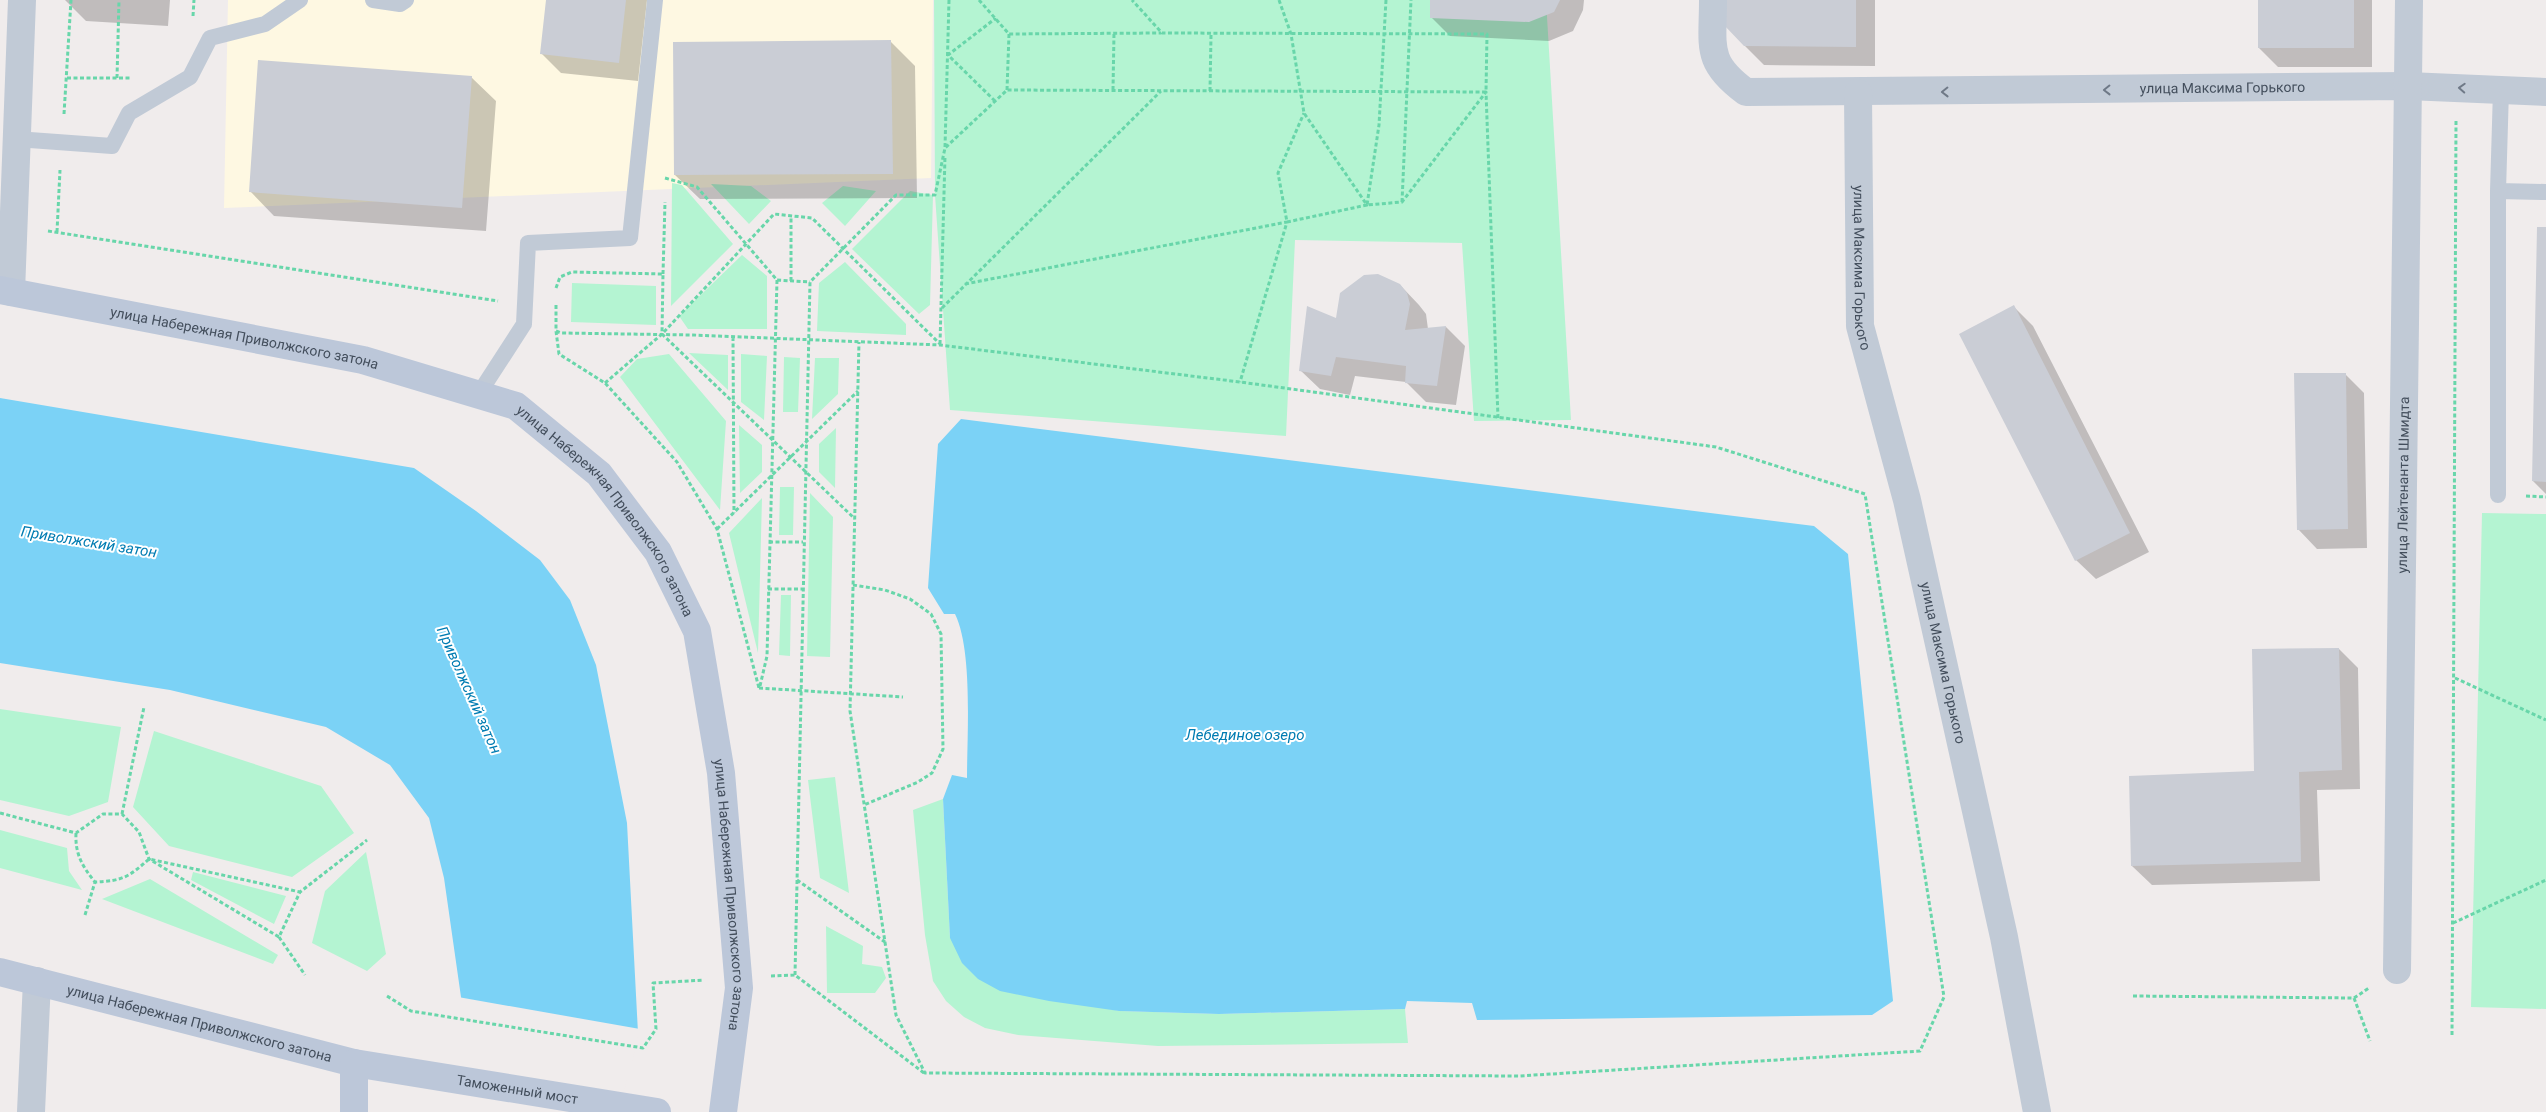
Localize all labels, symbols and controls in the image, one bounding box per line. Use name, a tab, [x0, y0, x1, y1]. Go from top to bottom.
street label: улица Максима Горького	[2140, 79, 2305, 96]
one-way arrow	[2458, 83, 2466, 94]
one-way arrow	[2103, 84, 2111, 95]
one-way arrow	[1941, 86, 1949, 97]
street label: улица Максима Горького	[1851, 185, 1874, 352]
street label: улица Набережная Приволжского затона	[109, 303, 380, 372]
street label: улица Лейтенанта Шмидта	[2394, 397, 2412, 574]
street label: улица Набережная Приволжского затона	[513, 402, 697, 619]
water label: Приволжский затон	[20, 522, 158, 562]
street label: улица Максима Горького	[1917, 580, 1969, 745]
water label: Приволжский затон	[433, 624, 505, 756]
water label: Лебединое озеро	[1185, 726, 1304, 744]
street label: улица Набережная Приволжского затона	[711, 758, 747, 1032]
street label: улица Набережная Приволжского затона	[65, 982, 334, 1065]
street label: Таможенный мост	[456, 1072, 579, 1107]

